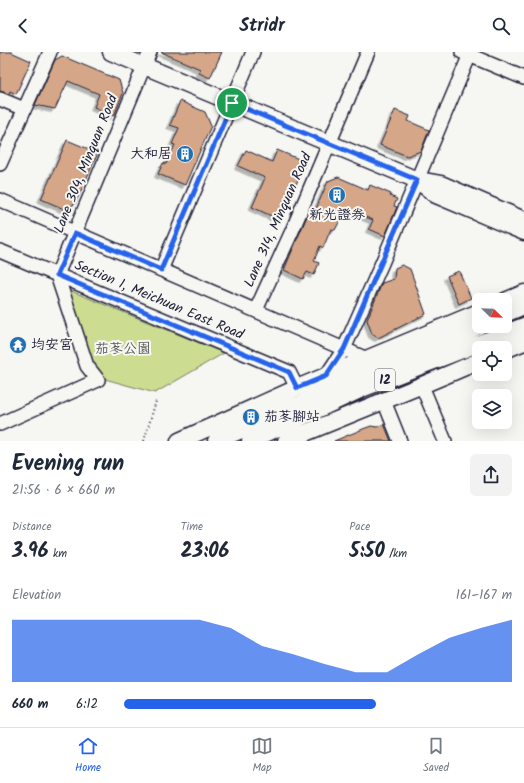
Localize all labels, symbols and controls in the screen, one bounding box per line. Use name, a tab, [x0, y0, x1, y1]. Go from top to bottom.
text: Stridr	[239, 12, 285, 41]
icon: back	[12, 15, 34, 37]
icon: search	[490, 15, 512, 37]
pin	[215, 86, 249, 120]
street label: Lane 304, Minquan Road	[48, 90, 124, 237]
icon: arrive	[221, 92, 243, 114]
place label: 大和居	[130, 143, 172, 165]
building icon: 大和居	[175, 144, 195, 164]
street label: Lane 314, Minquan Road	[238, 148, 318, 291]
building icon: 新光證券	[327, 185, 347, 205]
place label: 新光證券	[309, 204, 365, 226]
street label: Section 1, Meichuan East Road	[71, 254, 248, 346]
north arrow	[472, 293, 512, 333]
map controls	[472, 293, 512, 429]
place label: 均安宮	[31, 334, 73, 356]
temple icon: 均安宮	[8, 335, 28, 355]
park label: 茄苳公園	[95, 338, 151, 360]
button: locate	[472, 341, 512, 381]
road number: 12	[375, 369, 395, 391]
button: layers	[472, 389, 512, 429]
place label: 茄苳腳站	[264, 406, 320, 428]
building icon: 茄苳腳站	[241, 407, 261, 427]
text: Evening run	[12, 447, 124, 482]
button: share	[470, 454, 512, 496]
text: 21:56 · 6 × 660 m	[12, 480, 115, 501]
text: Distance	[12, 518, 52, 536]
text: Time	[181, 518, 203, 536]
text: Pace	[349, 518, 370, 536]
text: 3.96	[12, 536, 49, 568]
text: 23:06	[181, 536, 229, 568]
text: 5:50	[349, 536, 385, 568]
text: km	[49, 545, 67, 563]
text: /km	[385, 545, 407, 563]
text: Elevation	[12, 585, 61, 606]
text: 161–167 m	[456, 585, 512, 606]
text: 660 m	[12, 694, 48, 715]
text: 6:12	[76, 694, 98, 715]
tab: Home	[75, 735, 101, 777]
tab: Map	[251, 735, 273, 777]
tab: Saved	[423, 735, 449, 777]

